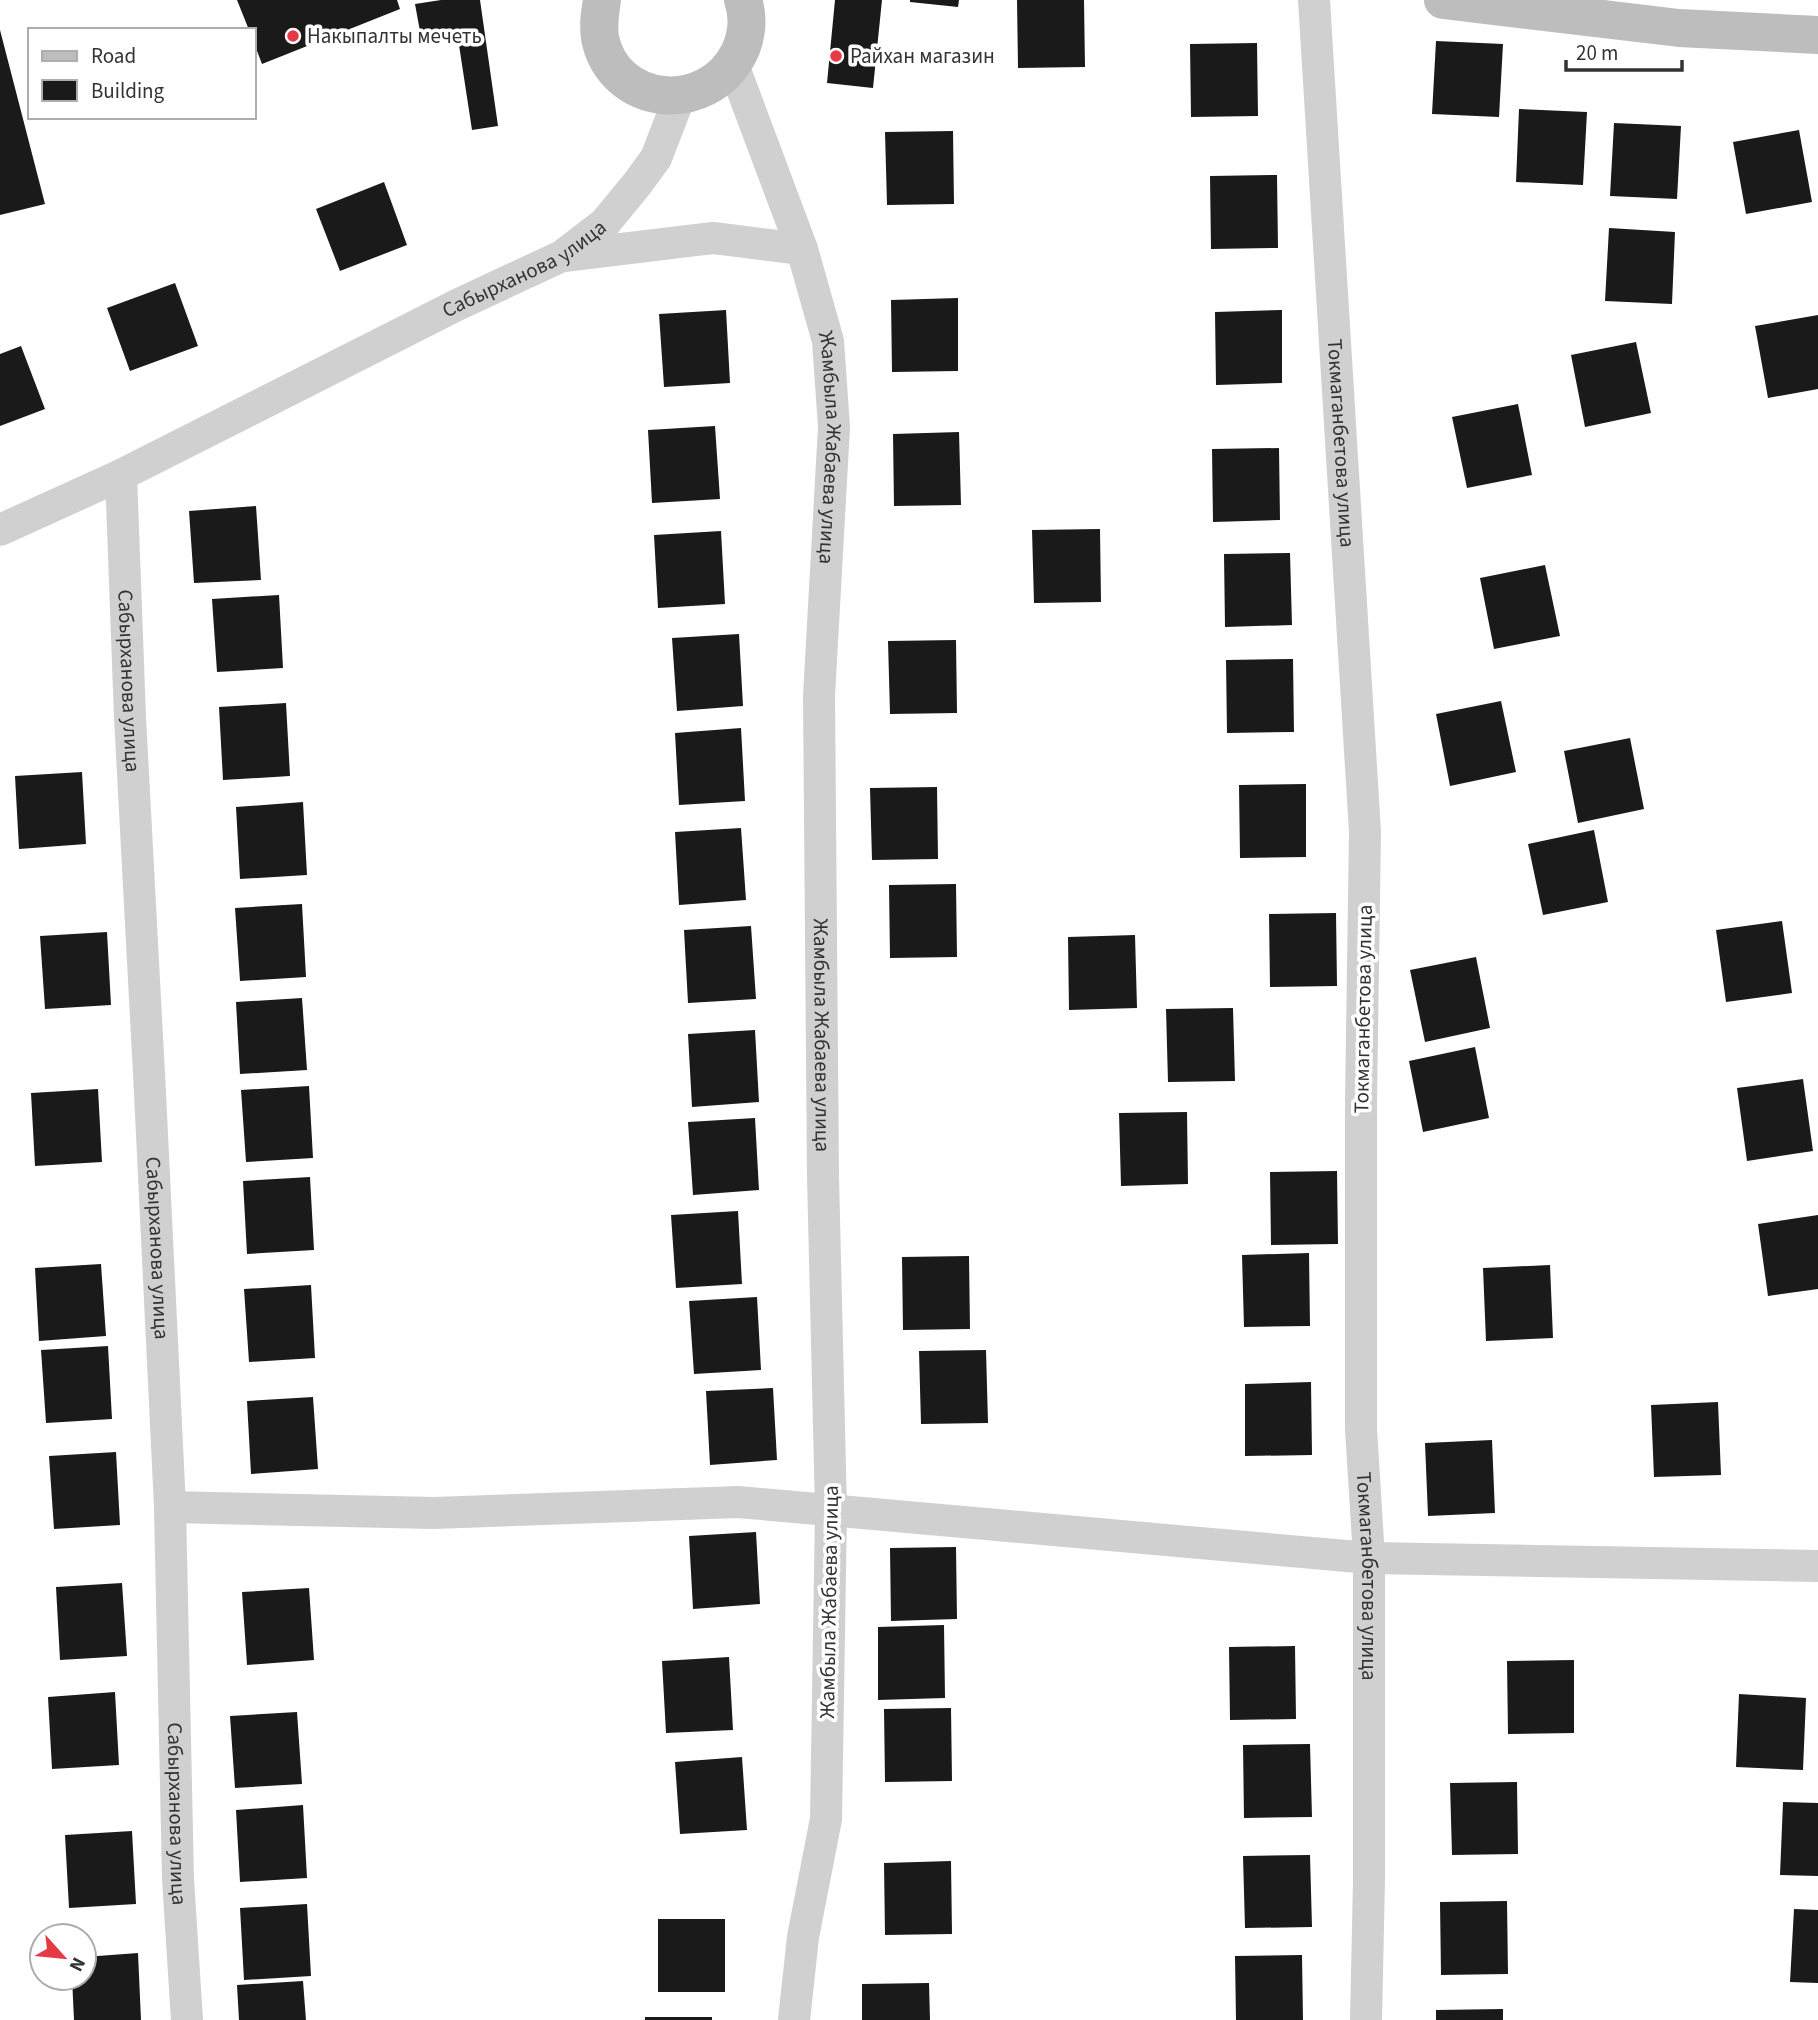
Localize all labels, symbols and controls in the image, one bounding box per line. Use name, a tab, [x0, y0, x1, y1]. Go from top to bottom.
place label: Накыпалты мечеть	[307, 21, 482, 51]
legend	[28, 28, 256, 119]
marker: Накыпалты мечеть	[285, 28, 301, 44]
scale bar	[1566, 28, 1682, 72]
text: 20 m	[1576, 38, 1618, 68]
text: Road	[91, 41, 136, 71]
place label: Райхан магазин	[850, 41, 995, 71]
marker: Райхан магазин	[828, 48, 844, 64]
text: Building	[91, 76, 165, 106]
street label: Сабырханова улица	[437, 212, 613, 325]
street label: Жамбыла Жабаева улица	[811, 327, 849, 565]
street label: Токмаганбетова улица	[1320, 338, 1363, 548]
street label: Сабырханова улица	[110, 589, 148, 773]
street label: Токмаганбетова улица	[1346, 904, 1380, 1114]
street label: Жамбыла Жабаева улица	[806, 918, 838, 1152]
street label: Сабырханова улица	[138, 1156, 177, 1340]
street label: Токмаганбетова улица	[1349, 1471, 1384, 1681]
street label: Жамбыла Жабаева улица	[812, 1485, 846, 1719]
street label: Сабырханова улица	[160, 1722, 195, 1906]
north arrow	[28, 1922, 98, 1992]
text: N	[62, 1952, 92, 1976]

